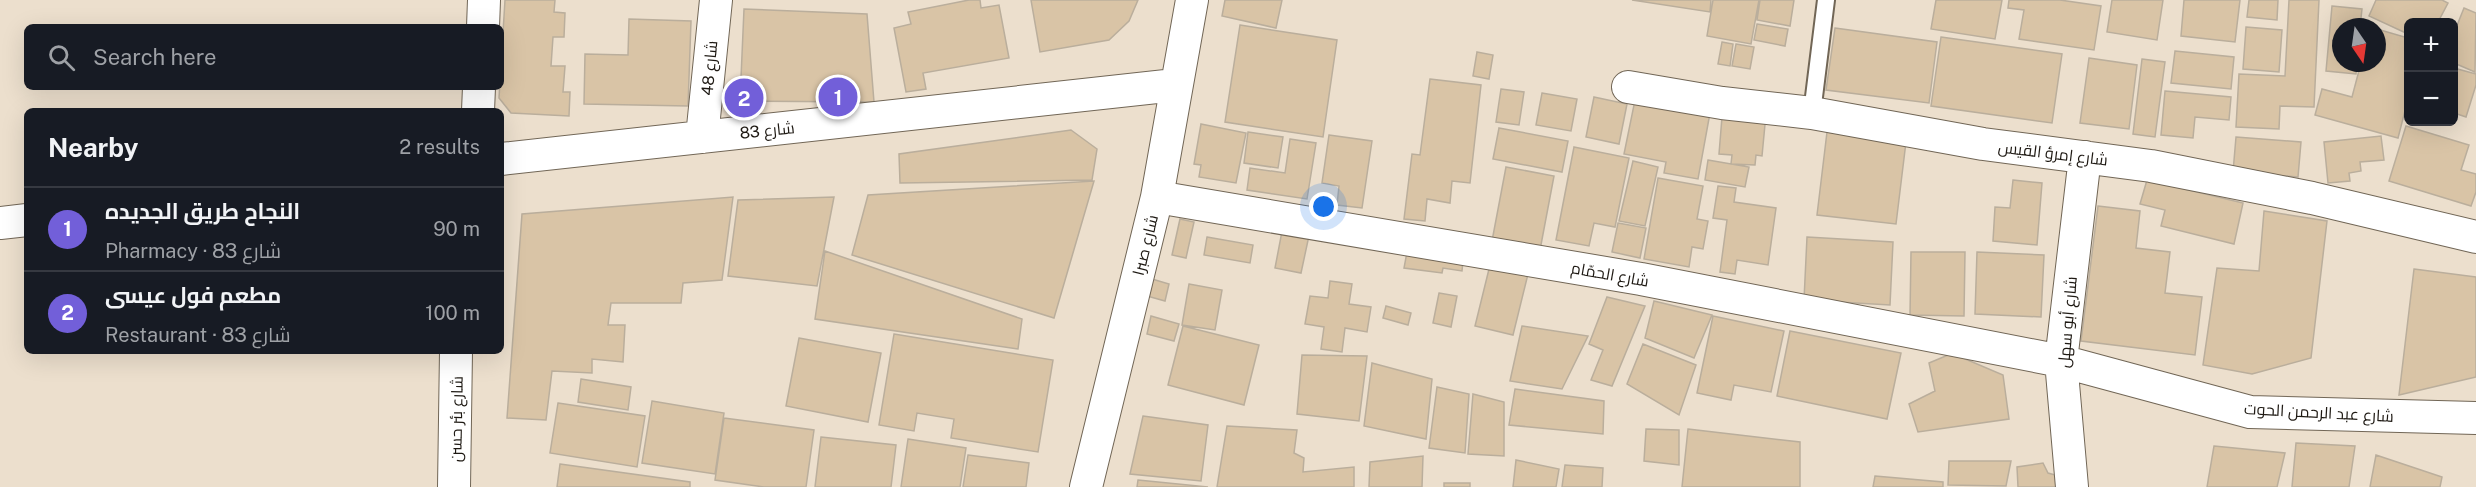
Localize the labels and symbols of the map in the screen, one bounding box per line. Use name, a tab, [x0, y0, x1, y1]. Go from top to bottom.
north arrow	[2332, 18, 2386, 72]
street label: شارع 48	[698, 40, 723, 97]
pin: 1	[818, 74, 858, 120]
pin: 2	[724, 76, 764, 120]
street label: شارع 83	[739, 118, 796, 145]
street label: شارع إمرؤ القيس	[1997, 137, 2109, 172]
your location	[1309, 192, 1338, 221]
street label: شارع صبرا	[1129, 213, 1164, 278]
street label: شارع الحمّام	[1569, 258, 1650, 293]
street label: شارع أبو سهل	[2054, 276, 2083, 369]
street label: شارع بئر حسن	[446, 376, 469, 462]
street label: شارع عبد الرحمن الحوت	[2243, 399, 2394, 428]

